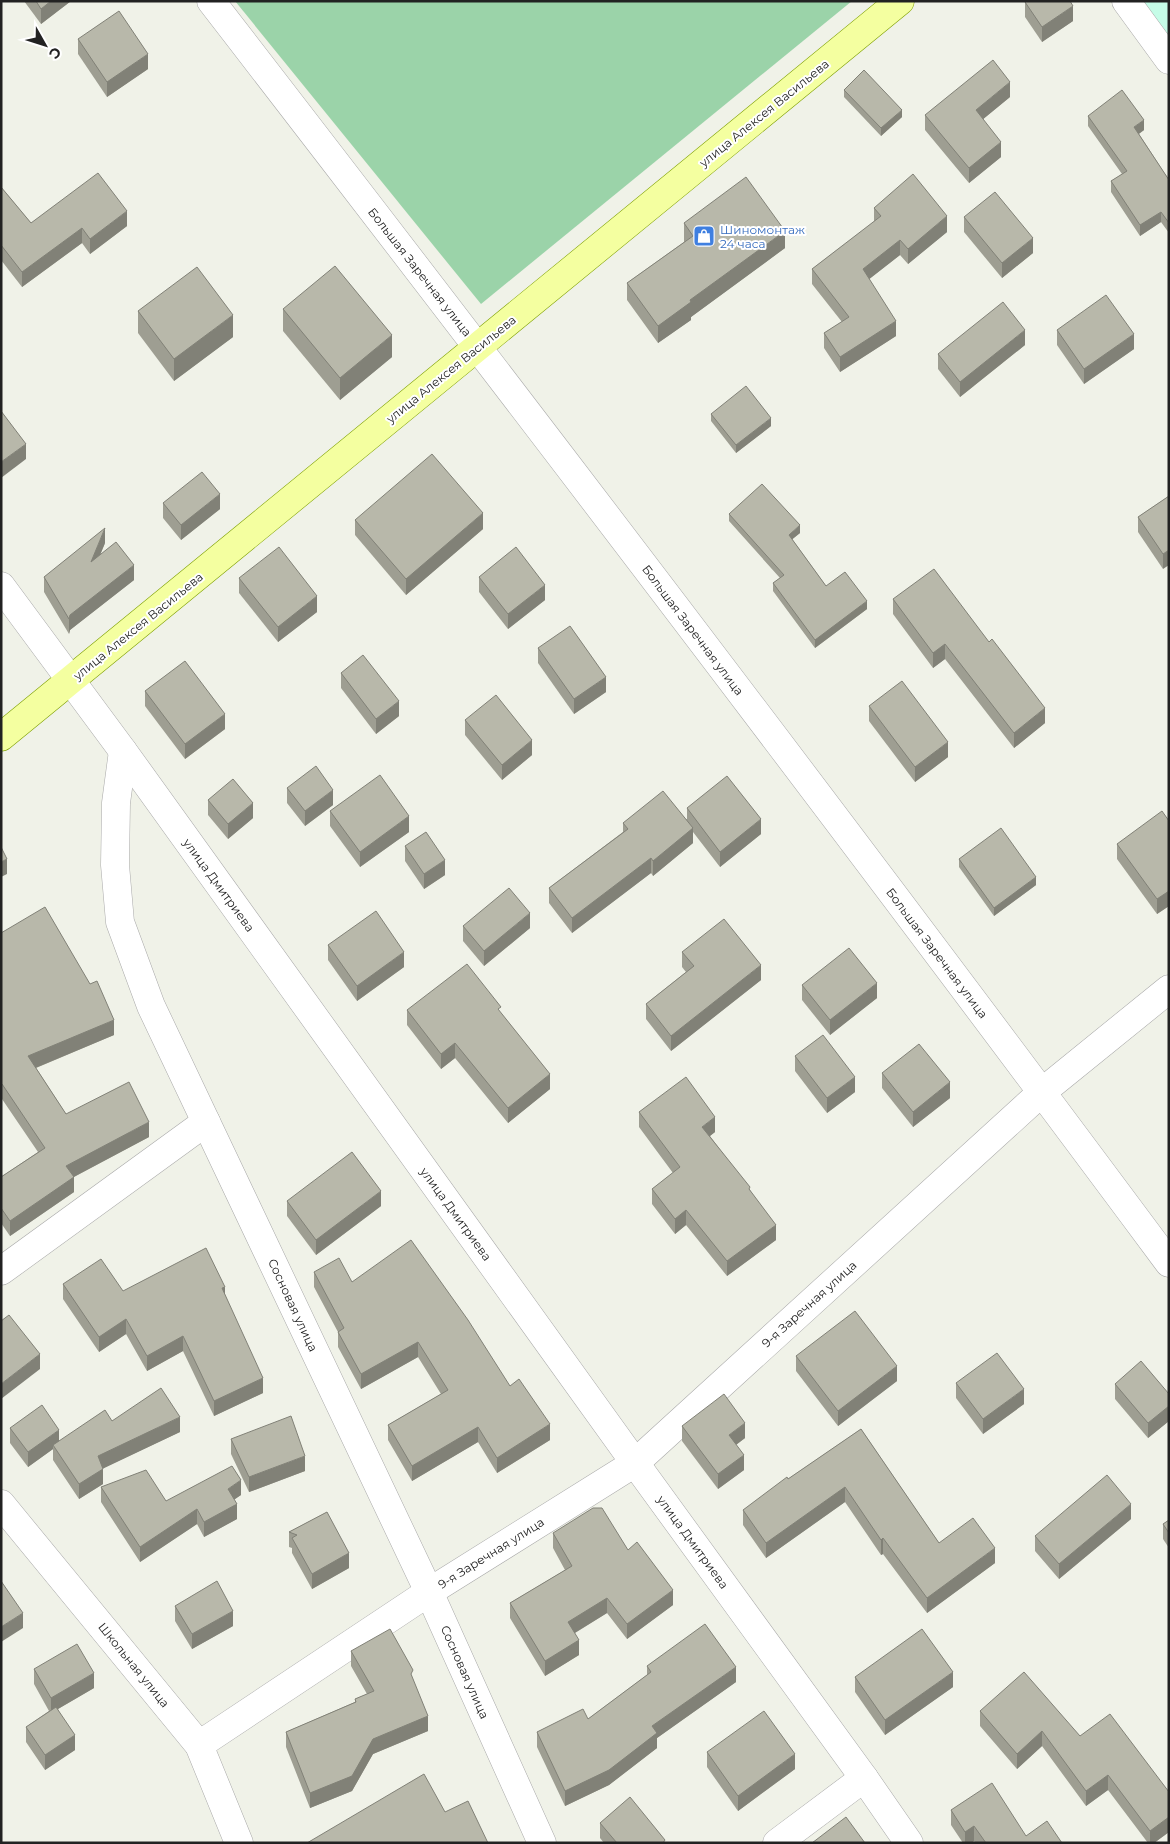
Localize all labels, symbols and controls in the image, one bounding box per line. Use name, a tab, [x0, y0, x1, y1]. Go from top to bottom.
north arrow	[20, 20, 70, 70]
text: С	[45, 44, 65, 63]
street label: улица Алексея Васильева	[695, 56, 832, 171]
street label: Большая Заречная улица	[365, 205, 475, 339]
place label: Шиномонтаж 24 часа	[720, 222, 805, 251]
shop icon: Шиномонтаж 24 часа	[692, 224, 716, 248]
street label: улица Алексея Васильева	[382, 312, 519, 427]
street label: Большая Заречная улица	[639, 562, 747, 698]
street label: улица Алексея Васильева	[69, 569, 206, 684]
street label: улица Дмитриева	[180, 835, 258, 935]
street label: Большая Заречная улица	[883, 885, 991, 1021]
street label: улица Дмитриева	[417, 1164, 495, 1264]
street label: Сосновая улица	[265, 1256, 321, 1354]
street label: 9-я Заречная улица	[758, 1257, 860, 1351]
street label: улица Дмитриева	[654, 1492, 732, 1592]
street label: 9-я Заречная улица	[435, 1514, 547, 1592]
street label: Школьная улица	[95, 1620, 173, 1710]
street label: Сосновая улица	[438, 1623, 492, 1721]

